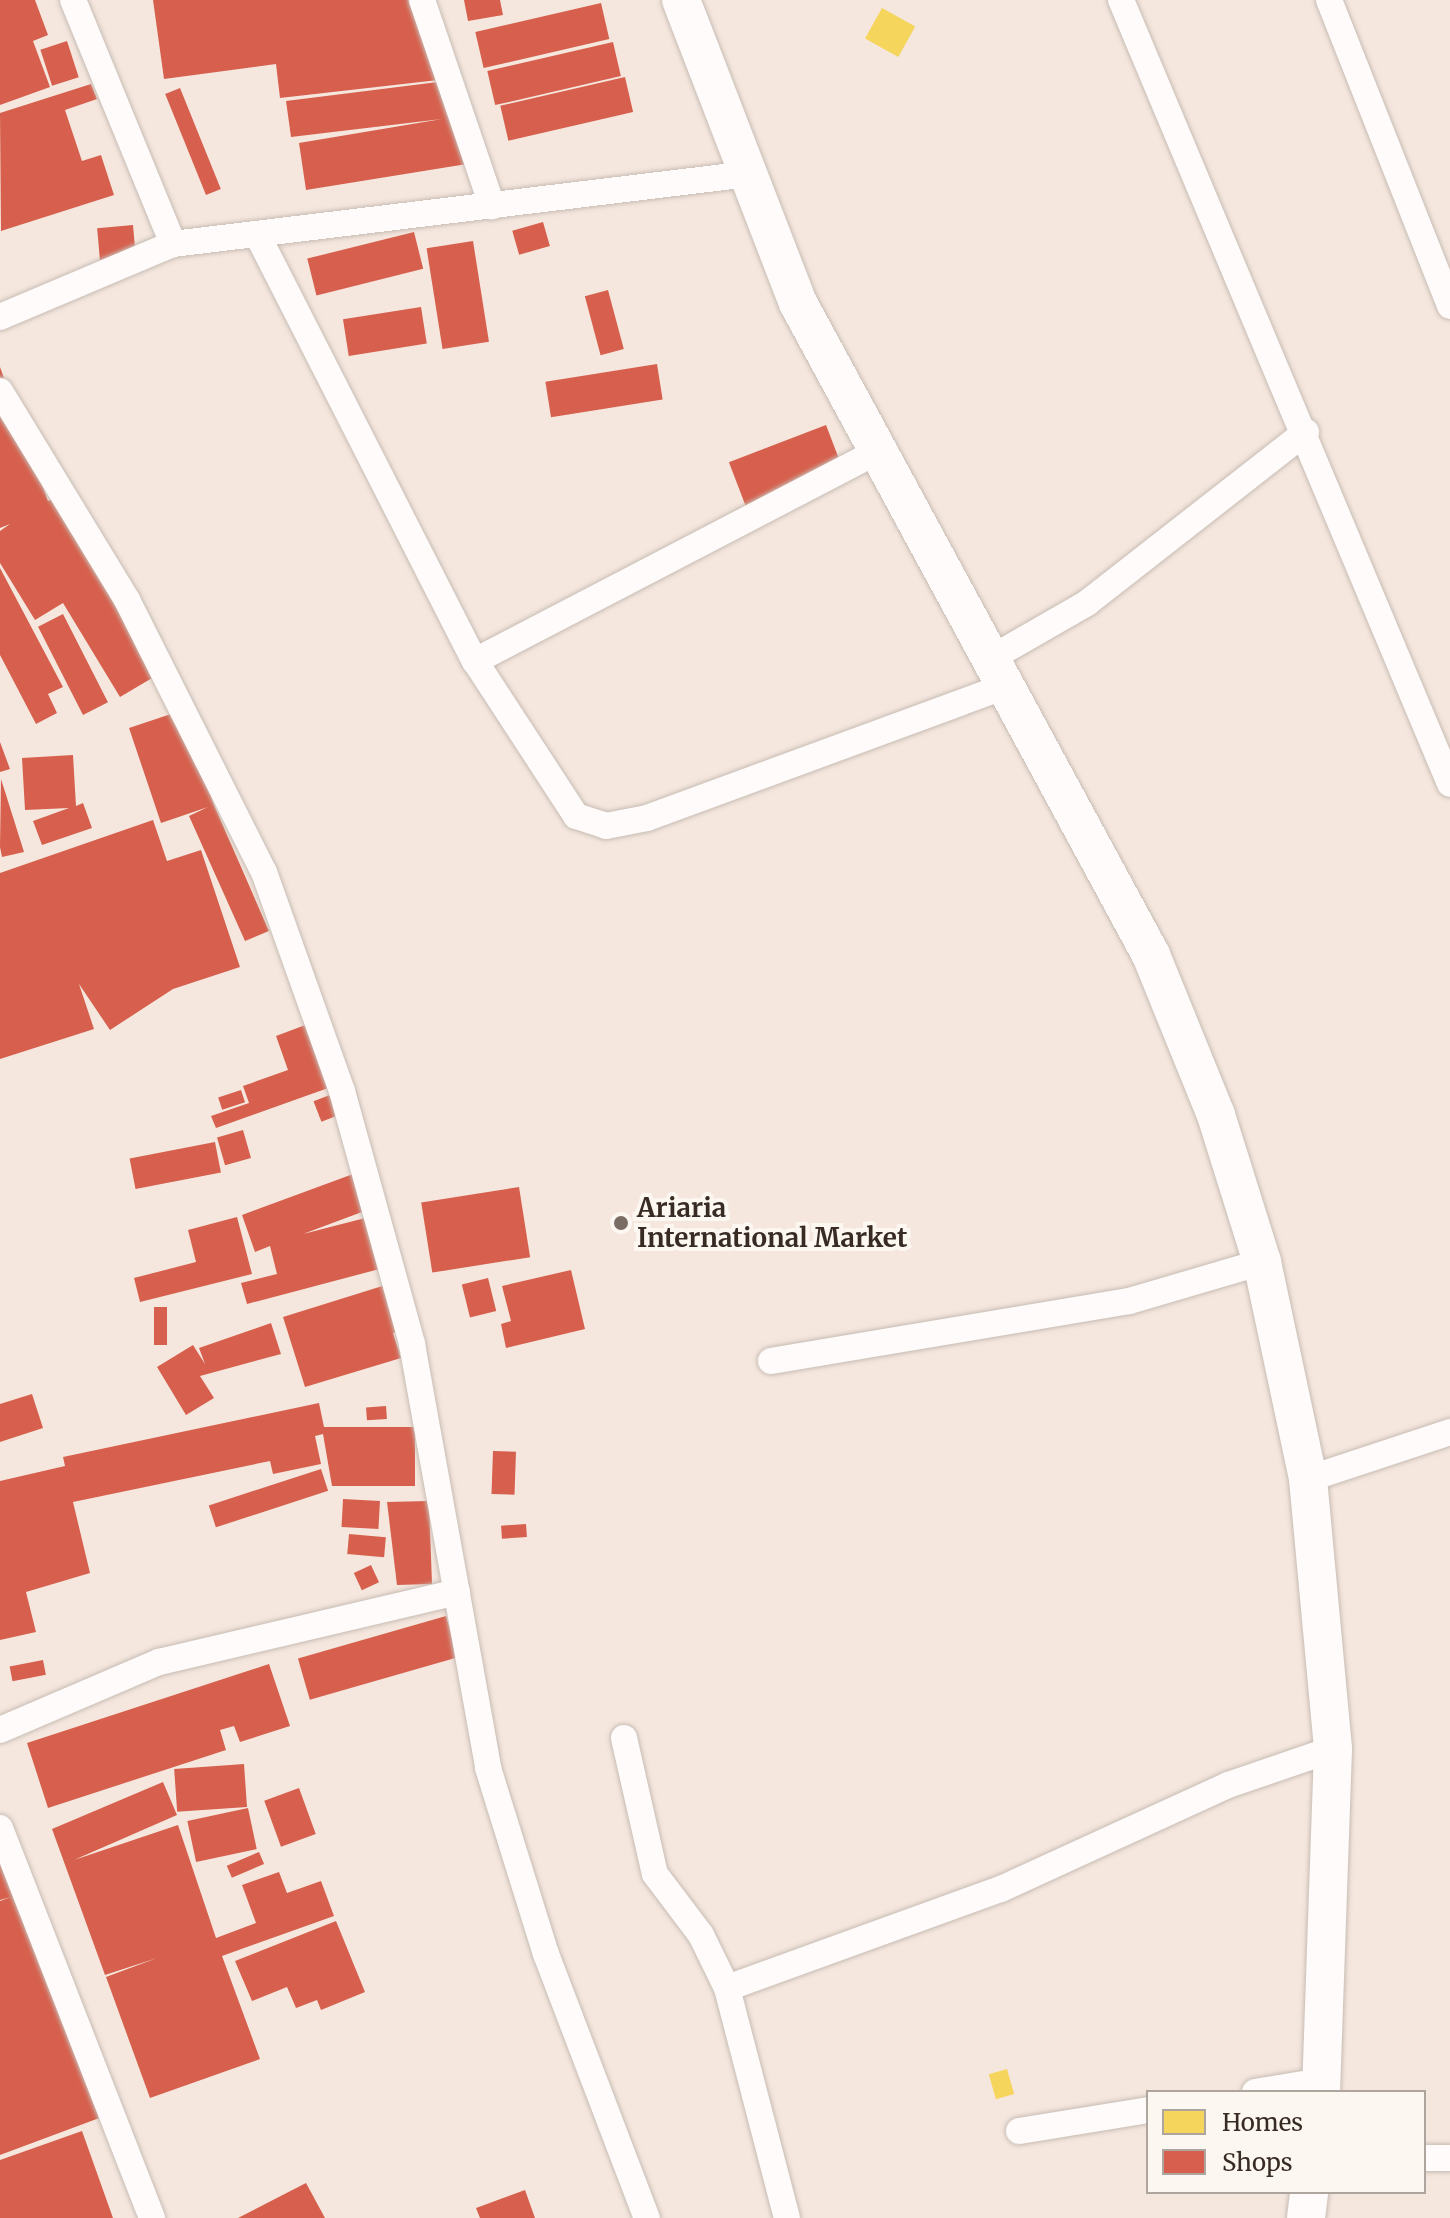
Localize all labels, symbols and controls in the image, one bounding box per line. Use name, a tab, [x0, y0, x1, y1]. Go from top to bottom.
place label: Ariaria International Market	[637, 1192, 907, 1254]
marker: Ariaria International Market	[612, 1214, 630, 1232]
legend	[1146, 2090, 1426, 2194]
text: Homes	[1222, 2107, 1303, 2138]
text: Shops	[1222, 2147, 1293, 2178]

